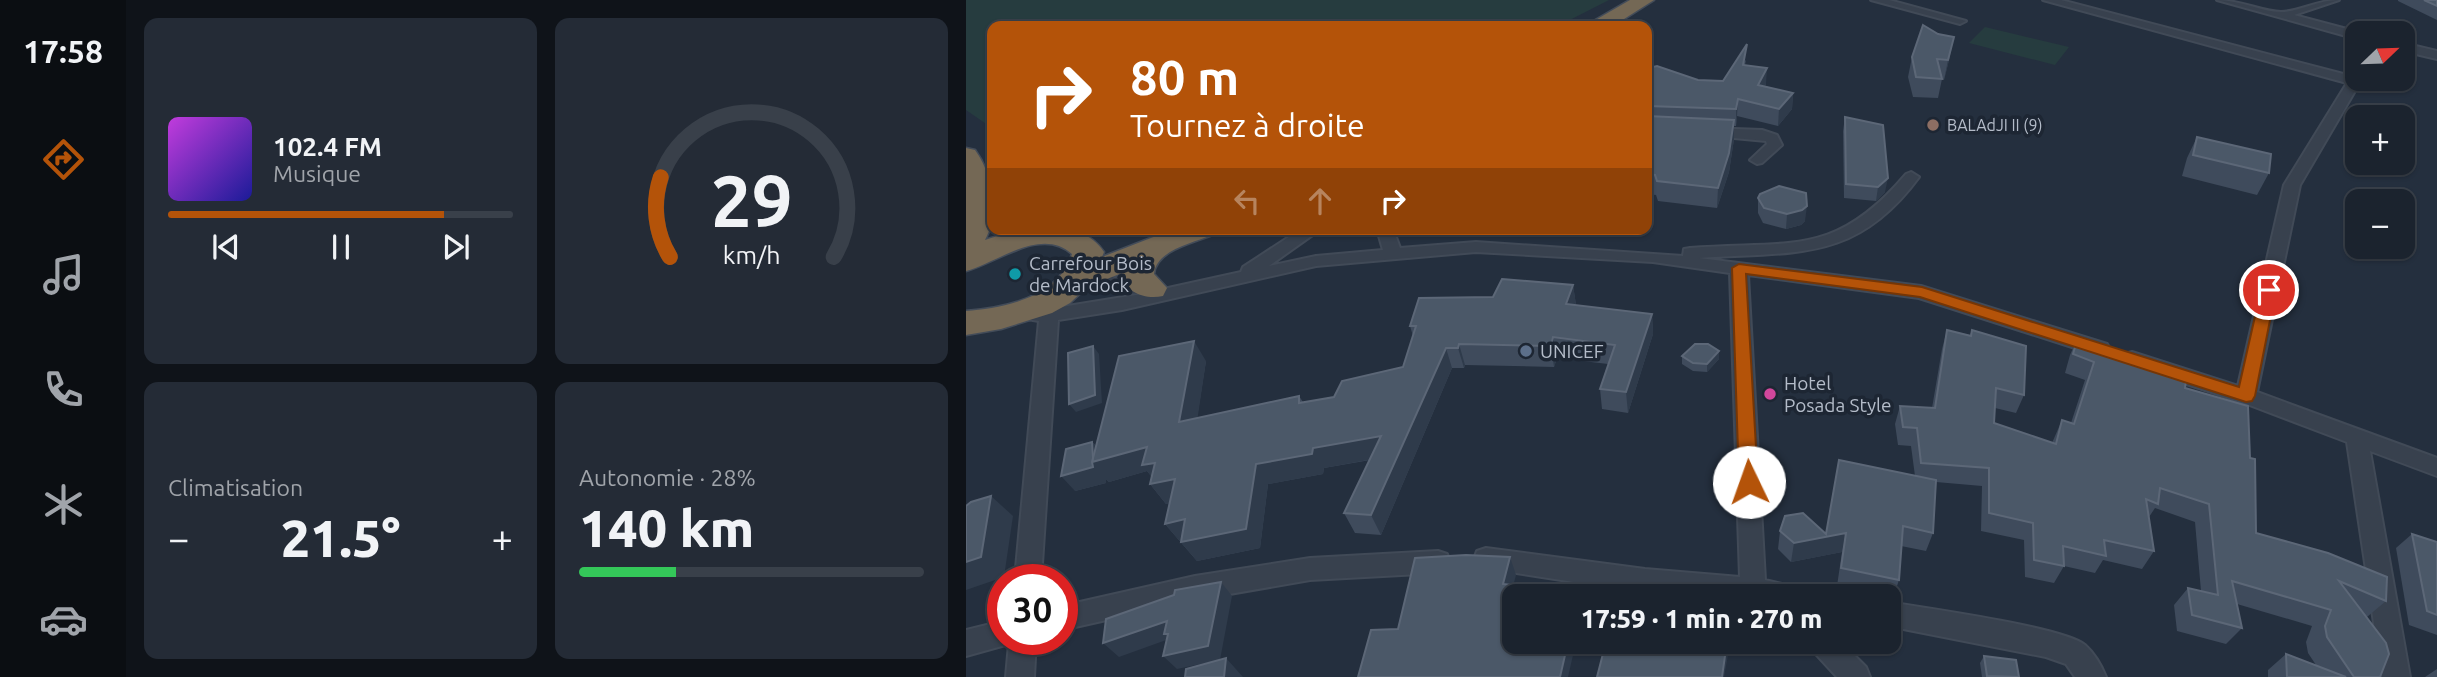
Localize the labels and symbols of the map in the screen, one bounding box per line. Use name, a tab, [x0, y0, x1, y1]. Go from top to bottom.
north arrow	[2345, 21, 2415, 91]
place label: BALAdJI II (9)	[1947, 116, 2042, 135]
marker: BALAdJI II (9)	[1925, 117, 1941, 133]
place label: Carrefour Bois de Mardock	[1029, 252, 1152, 296]
pin	[2239, 260, 2299, 320]
marker: Carrefour Bois de Mardock	[1007, 266, 1023, 282]
place label: UNICEF	[1540, 340, 1604, 362]
marker: UNICEF	[1518, 343, 1534, 359]
place label: Hotel Posada Style	[1784, 372, 1892, 416]
marker: Hotel Posada Style	[1762, 386, 1778, 402]
position arrow	[1712, 445, 1786, 519]
speed limit sign: 30	[987, 564, 1078, 655]

